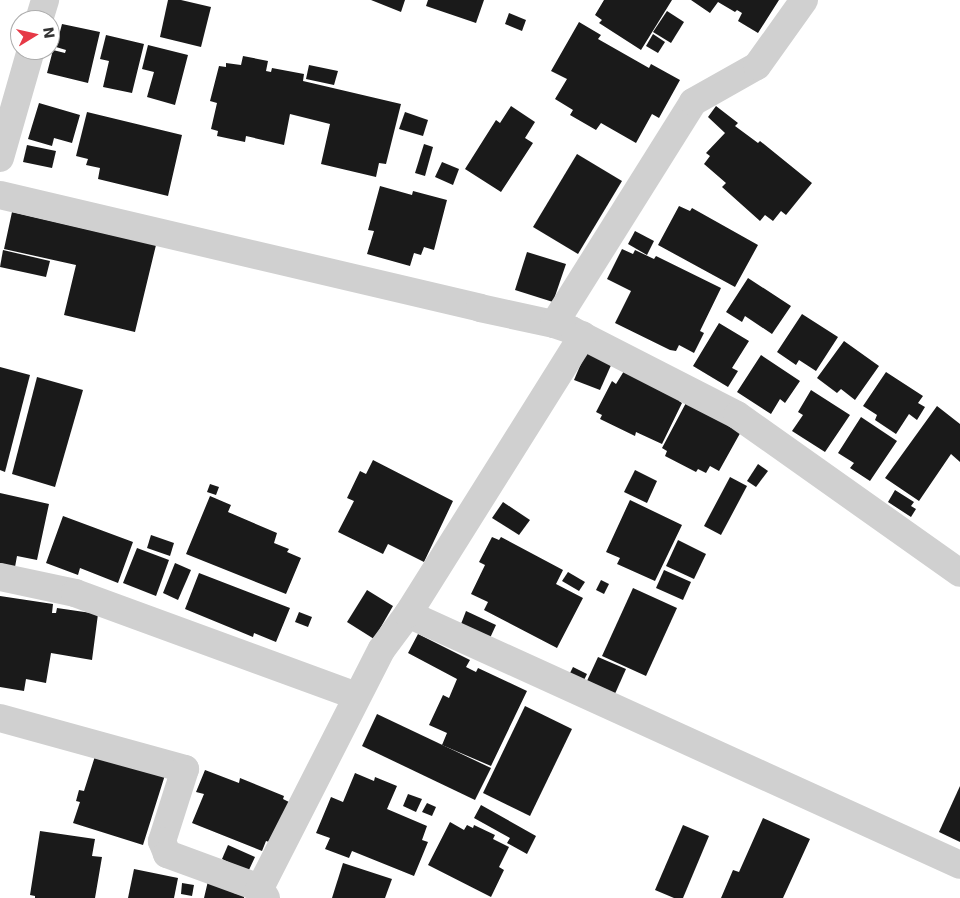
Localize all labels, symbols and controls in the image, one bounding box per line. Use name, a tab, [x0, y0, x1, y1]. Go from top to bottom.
north arrow	[10, 10, 60, 60]
text: N	[40, 26, 58, 40]

